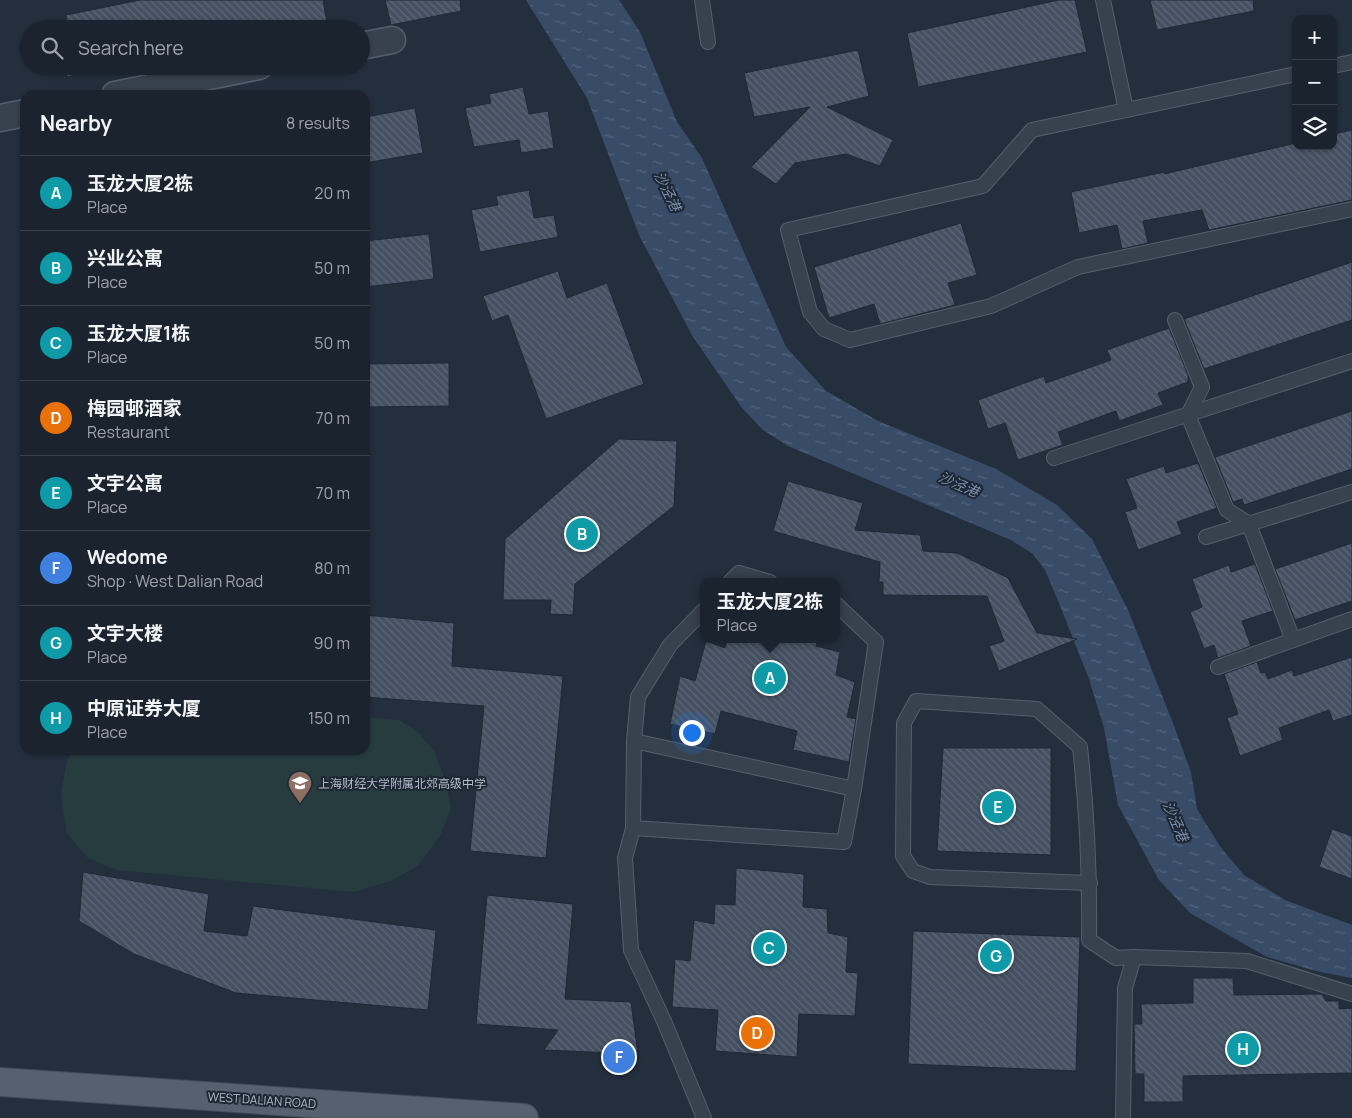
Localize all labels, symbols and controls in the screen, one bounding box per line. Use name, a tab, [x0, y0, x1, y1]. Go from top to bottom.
map controls	[1292, 15, 1337, 150]
button: +	[1292, 15, 1337, 60]
search box	[20, 20, 370, 75]
icon: search	[38, 34, 66, 62]
text: Search here	[78, 35, 184, 61]
button: −	[1292, 60, 1337, 105]
button: layers	[1292, 105, 1337, 150]
text: Nearby	[40, 109, 112, 137]
text: 8 results	[286, 112, 350, 134]
water label: 沙泾港	[650, 168, 687, 216]
text: 玉龙大厦2栋	[87, 170, 193, 196]
text: A	[51, 182, 61, 204]
text: 20 m	[314, 182, 350, 204]
text: Place	[87, 196, 127, 218]
text: 兴业公寓	[87, 245, 163, 271]
text: B	[51, 257, 61, 279]
text: 50 m	[314, 257, 350, 279]
text: Place	[87, 271, 127, 293]
text: 玉龙大厦1栋	[87, 320, 190, 346]
text: C	[50, 332, 62, 354]
text: 50 m	[314, 332, 350, 354]
text: Place	[87, 346, 127, 368]
text: 梅园邨酒家	[87, 395, 182, 421]
text: D	[50, 407, 62, 429]
text: 70 m	[315, 407, 350, 429]
text: Restaurant	[87, 421, 170, 443]
water label: 沙泾港	[936, 467, 984, 502]
text: 文宇公寓	[87, 470, 163, 496]
text: E	[51, 482, 61, 504]
text: 70 m	[315, 482, 350, 504]
text: Place	[87, 496, 127, 518]
pin: B	[566, 515, 598, 553]
text: Wedome	[87, 544, 168, 570]
text: F	[52, 557, 60, 579]
text: 80 m	[314, 557, 350, 579]
text: Shop · West Dalian Road	[87, 570, 263, 592]
popup	[700, 578, 840, 643]
text: 玉龙大厦2栋	[717, 588, 823, 614]
text: Place	[717, 614, 757, 636]
text: 文宇大楼	[87, 620, 163, 646]
text: G	[50, 632, 62, 654]
text: 90 m	[314, 632, 350, 654]
text: Place	[87, 646, 127, 668]
pin: A	[754, 659, 786, 697]
text: 中原证券大厦	[87, 695, 201, 721]
text: H	[50, 707, 62, 729]
text: 150 m	[308, 707, 350, 729]
your location	[679, 720, 705, 746]
text: Place	[87, 721, 127, 743]
school or university icon: 上海财经大学附属北郊高级中学	[287, 770, 313, 804]
place label: 上海财经大学附属北郊高级中学	[318, 775, 486, 792]
pin: E	[982, 788, 1014, 826]
water label: 沙泾港	[1159, 798, 1194, 846]
pin: C	[753, 929, 785, 967]
pin: G	[980, 937, 1012, 975]
pin: D	[741, 1014, 773, 1052]
pin: H	[1227, 1030, 1259, 1068]
pin: F	[603, 1038, 635, 1076]
street label: WEST DALIAN ROAD	[207, 1088, 317, 1112]

